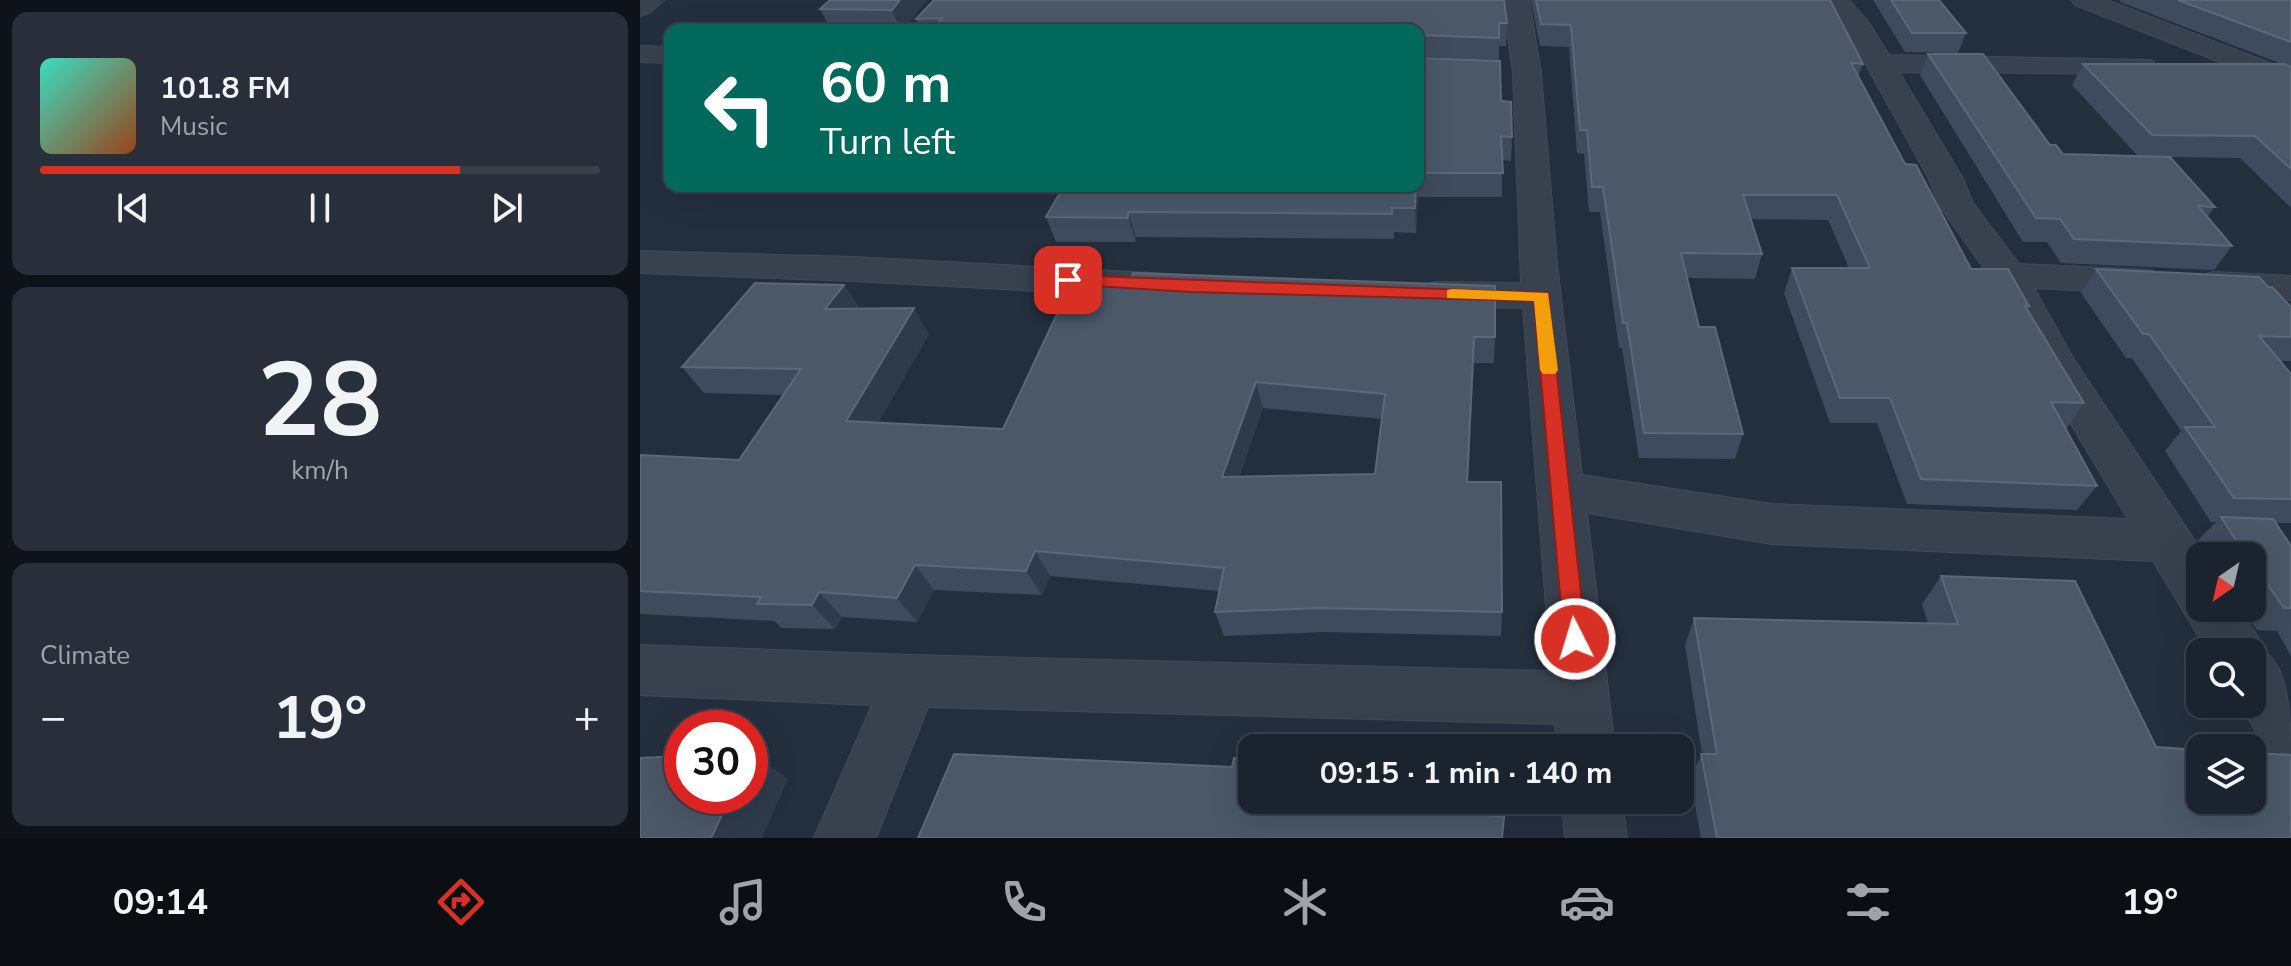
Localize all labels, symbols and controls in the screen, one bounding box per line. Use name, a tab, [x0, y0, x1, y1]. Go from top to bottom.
text: 60 m	[820, 45, 951, 122]
icon: left	[688, 56, 792, 160]
text: 101.8 FM	[160, 68, 290, 109]
text: Music	[160, 109, 227, 144]
text: Turn left	[820, 118, 955, 167]
icon: previous	[111, 186, 155, 230]
icon: pause	[298, 186, 342, 230]
icon: next	[485, 186, 529, 230]
pin	[1034, 246, 1102, 314]
icon: arrive	[1046, 258, 1090, 302]
text: 28	[258, 330, 382, 472]
text: km/h	[291, 453, 349, 488]
north arrow	[2186, 542, 2266, 622]
map controls	[2186, 542, 2266, 814]
position arrow	[1533, 597, 1617, 681]
text: Climate	[40, 638, 130, 673]
button: search	[2186, 638, 2266, 718]
text: 19°	[273, 677, 367, 759]
text: −	[40, 688, 66, 748]
text: +	[574, 688, 600, 748]
speed limit sign: 30	[664, 710, 768, 814]
button: layers	[2186, 734, 2266, 814]
text: 09:15 · 1 min · 140 m	[1320, 753, 1612, 794]
icon: directions	[433, 874, 489, 930]
icon: music	[715, 874, 771, 930]
icon: phone	[996, 874, 1052, 930]
icon: climate	[1277, 874, 1333, 930]
icon: car	[1559, 874, 1615, 930]
icon: filters	[1840, 874, 1896, 930]
text: 09:14	[113, 878, 208, 927]
text: 19°	[2121, 878, 2178, 927]

